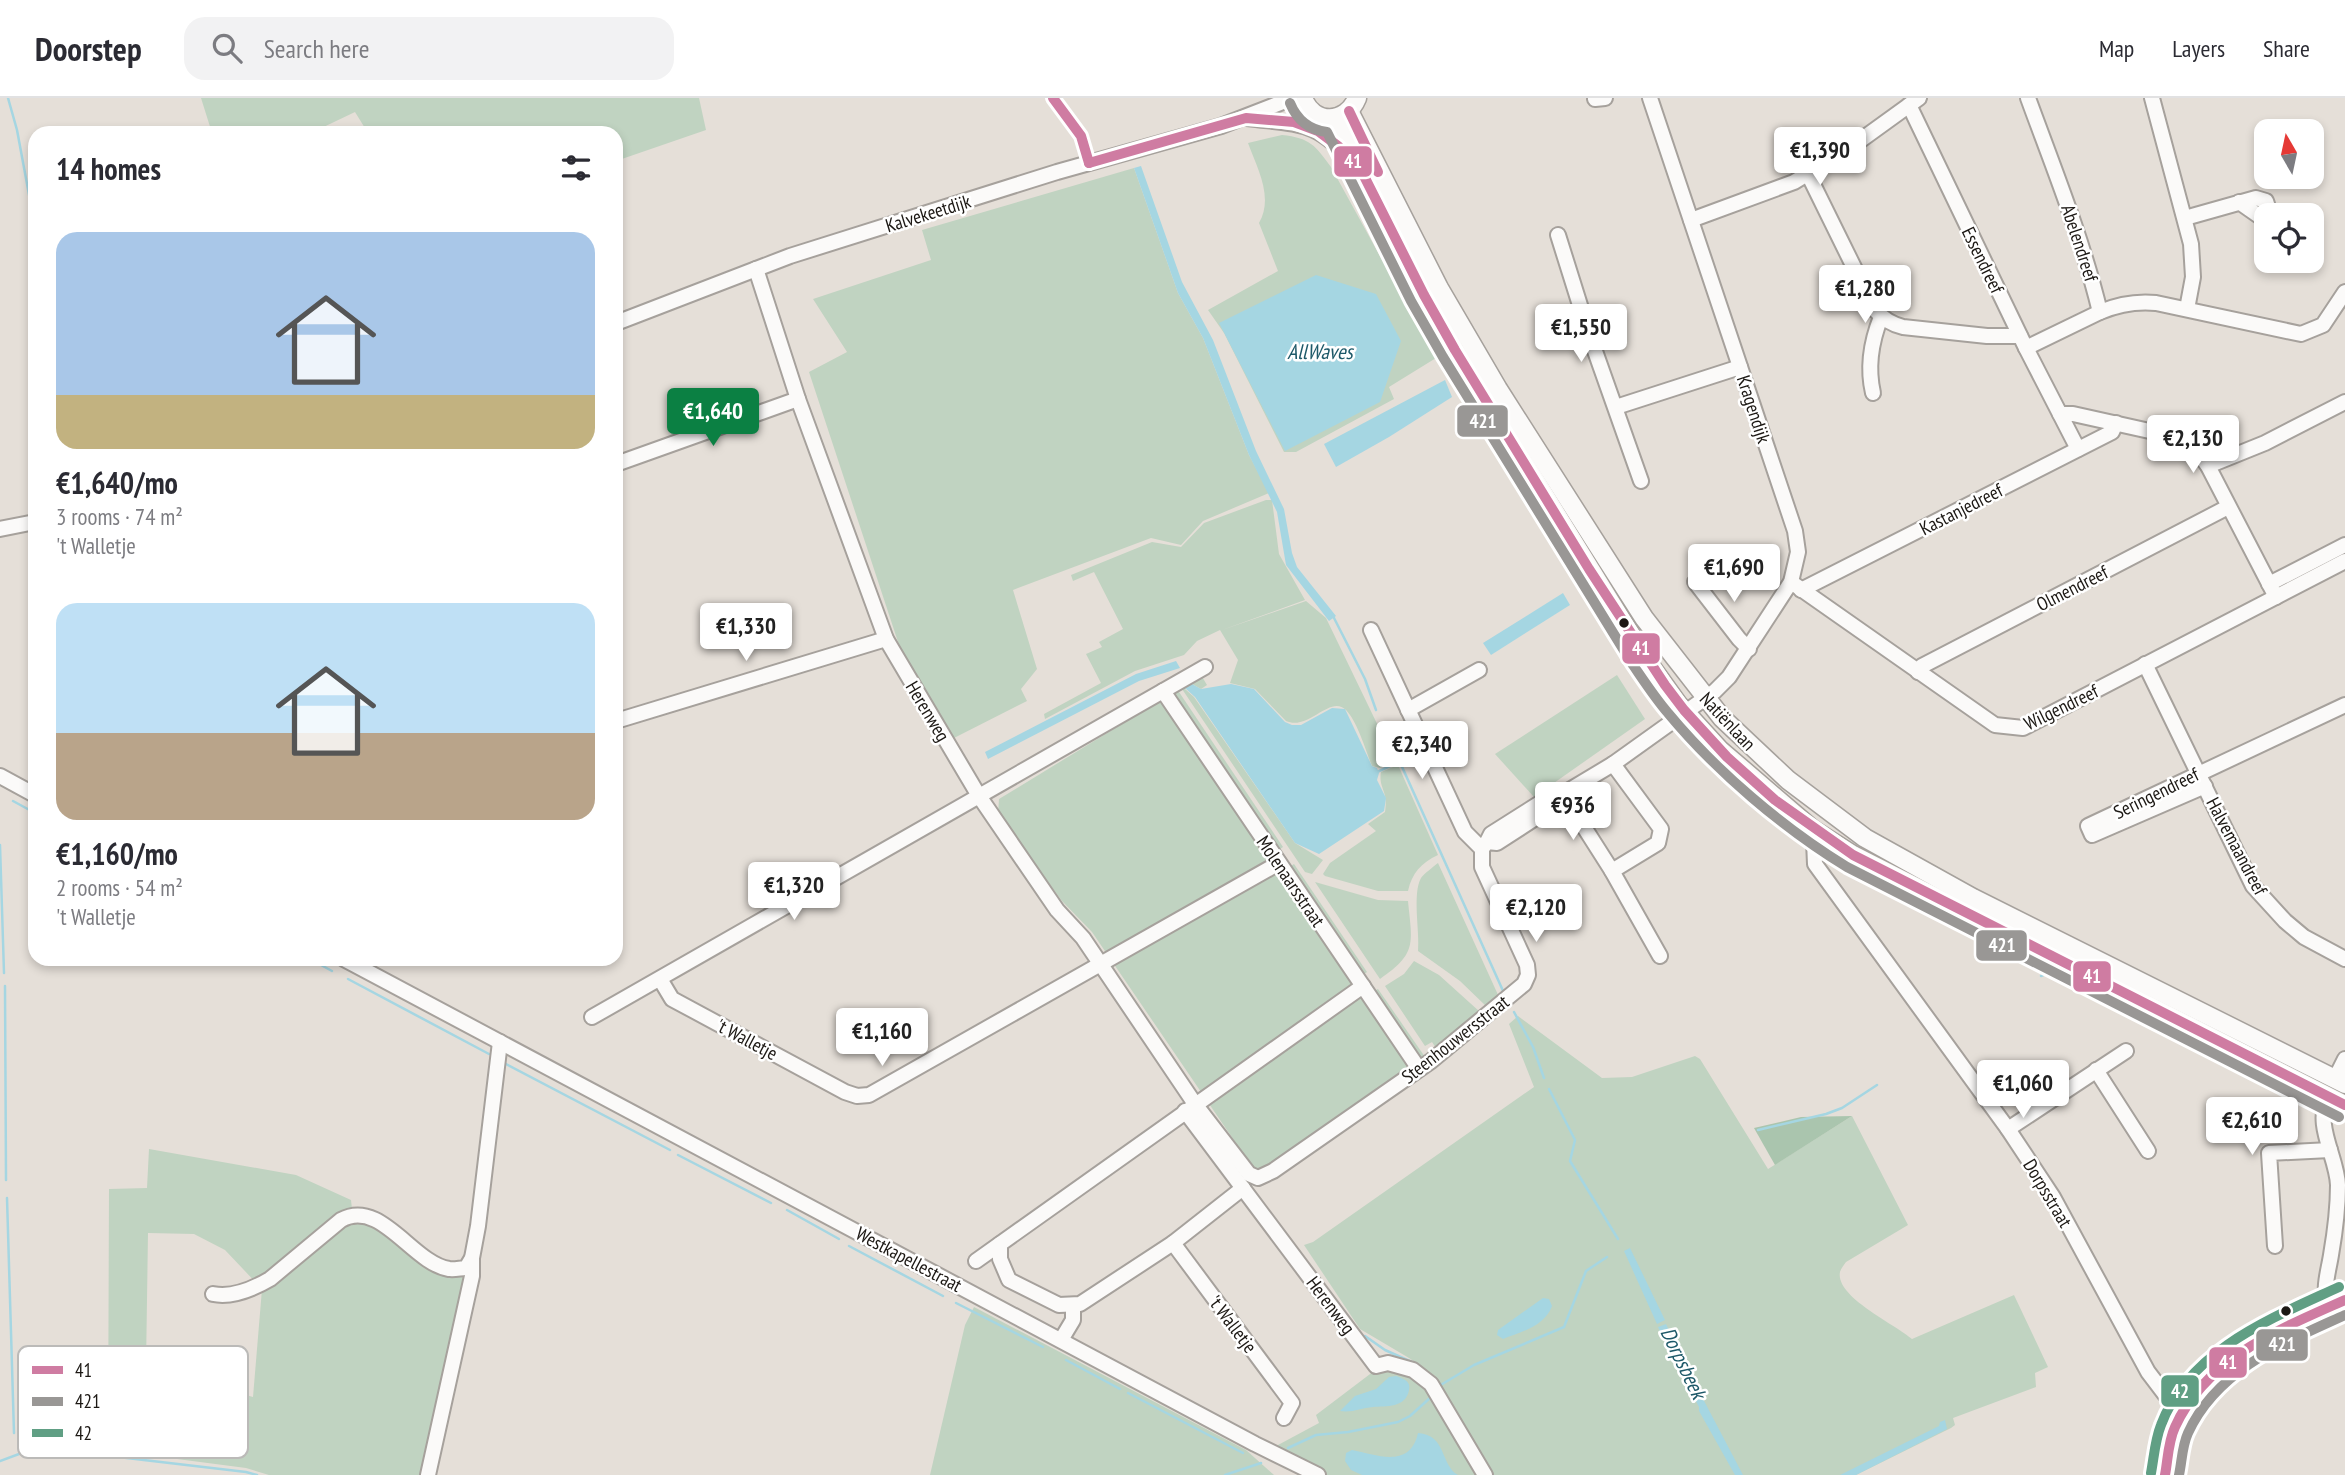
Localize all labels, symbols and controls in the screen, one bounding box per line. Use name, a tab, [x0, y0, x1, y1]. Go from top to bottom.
search box	[184, 17, 674, 80]
text: Doorstep	[35, 27, 142, 70]
icon: search	[208, 29, 246, 67]
text: Search here	[264, 32, 369, 65]
text: Map	[2099, 33, 2134, 64]
text: Layers	[2172, 33, 2225, 64]
text: Share	[2263, 33, 2310, 64]
north arrow	[2254, 119, 2324, 189]
map controls	[2254, 119, 2324, 273]
pin: €1,390	[1763, 127, 1877, 187]
text: €1,390	[1790, 135, 1850, 164]
line badge: 41	[1333, 145, 1373, 178]
text: 14 homes	[56, 149, 161, 188]
icon: filters	[557, 149, 595, 187]
text: 41	[1344, 149, 1362, 173]
street label: Kalvekeetdijk	[882, 188, 974, 237]
street label: Abelendreef	[2056, 201, 2104, 286]
button: locate	[2254, 203, 2324, 273]
street label: Essendreef	[1957, 223, 2010, 298]
pin: €1,280	[1808, 266, 1922, 325]
text: €1,280	[1835, 273, 1895, 302]
icon: home	[263, 277, 389, 403]
pin: €1,550	[1524, 304, 1638, 364]
text: €1,550	[1551, 312, 1611, 341]
water label: AllWaves	[1287, 338, 1355, 365]
street label: Kragendijk	[1732, 372, 1776, 447]
pin: €1,640	[656, 388, 770, 448]
text: €1,640	[683, 396, 743, 425]
line badge: 421	[1456, 404, 1509, 438]
text: 421	[1469, 409, 1497, 433]
pin: €2,130	[2136, 416, 2250, 475]
text: €2,130	[2163, 423, 2223, 452]
text: €1,640/mo	[56, 463, 178, 502]
street label: Kastanjedreef	[1915, 477, 2008, 540]
text: 3 rooms · 74 m²	[56, 502, 183, 531]
text: 't Walletje	[56, 531, 136, 560]
pin: €1,690	[1677, 545, 1791, 604]
text: €1,690	[1704, 552, 1764, 581]
street label: Olmendreef	[2032, 559, 2113, 616]
pin: €1,330	[689, 603, 803, 663]
text: €1,330	[716, 611, 776, 640]
unlabelled marker	[1617, 616, 1631, 630]
line badge: 41	[1621, 632, 1661, 665]
text: 41	[1632, 636, 1650, 660]
icon: home	[263, 648, 389, 774]
street label: Herenweg	[901, 676, 955, 746]
street label: Wilgendreef	[2020, 678, 2103, 735]
street label: Natiënlaan	[1695, 687, 1761, 755]
pin: €2,340	[1365, 722, 1479, 781]
text: €2,340	[1392, 729, 1452, 758]
street label: Seringendreef	[2109, 762, 2204, 824]
pin: €936	[1532, 782, 1614, 842]
text: €936	[1551, 790, 1595, 819]
street label: Halvemaandreef	[2201, 793, 2273, 900]
street label: Molenaarsstraat	[1252, 831, 1331, 932]
text: €1,160/mo	[56, 834, 178, 873]
pin: €1,320	[737, 862, 851, 922]
text: €1,320	[764, 870, 824, 899]
text: 2 rooms · 54 m²	[56, 873, 183, 902]
pin: €2,120	[1479, 884, 1593, 944]
text: €2,120	[1506, 892, 1566, 921]
text: 't Walletje	[56, 902, 136, 931]
line badge: 421	[1975, 929, 2028, 962]
text: 421	[1988, 933, 2016, 957]
line badge: 41	[2072, 960, 2112, 993]
text: 41	[2083, 964, 2101, 988]
street label: Steenhouwersstraat	[1397, 989, 1514, 1088]
pin: €1,160	[825, 1009, 939, 1068]
street label: 't Walletje	[712, 1013, 782, 1065]
text: €1,160	[852, 1016, 912, 1045]
pin: €1,060	[1966, 1060, 2080, 1120]
text: €1,060	[1993, 1068, 2053, 1097]
pin: €2,610	[2195, 1098, 2309, 1157]
text: €2,610	[2222, 1105, 2282, 1134]
street label: Dorpsstraat	[2018, 1155, 2078, 1232]
street label: Westkapellestraat	[852, 1221, 967, 1297]
street label: Herenweg	[1301, 1271, 1361, 1339]
street label: 't Walletje	[1204, 1290, 1263, 1358]
unlabelled marker	[2279, 1304, 2293, 1318]
water label: Dorpsbeek	[1655, 1322, 1714, 1406]
line badge: 421	[2255, 1328, 2309, 1362]
text: 421	[2268, 1332, 2296, 1356]
legend	[18, 1346, 248, 1458]
line badge: 41	[2208, 1346, 2248, 1379]
text: 41	[2219, 1350, 2237, 1374]
text: 41	[75, 1358, 92, 1382]
line badge: 42	[2160, 1374, 2200, 1408]
text: 42	[2171, 1379, 2189, 1403]
text: 421	[75, 1389, 101, 1413]
text: 42	[75, 1421, 92, 1445]

